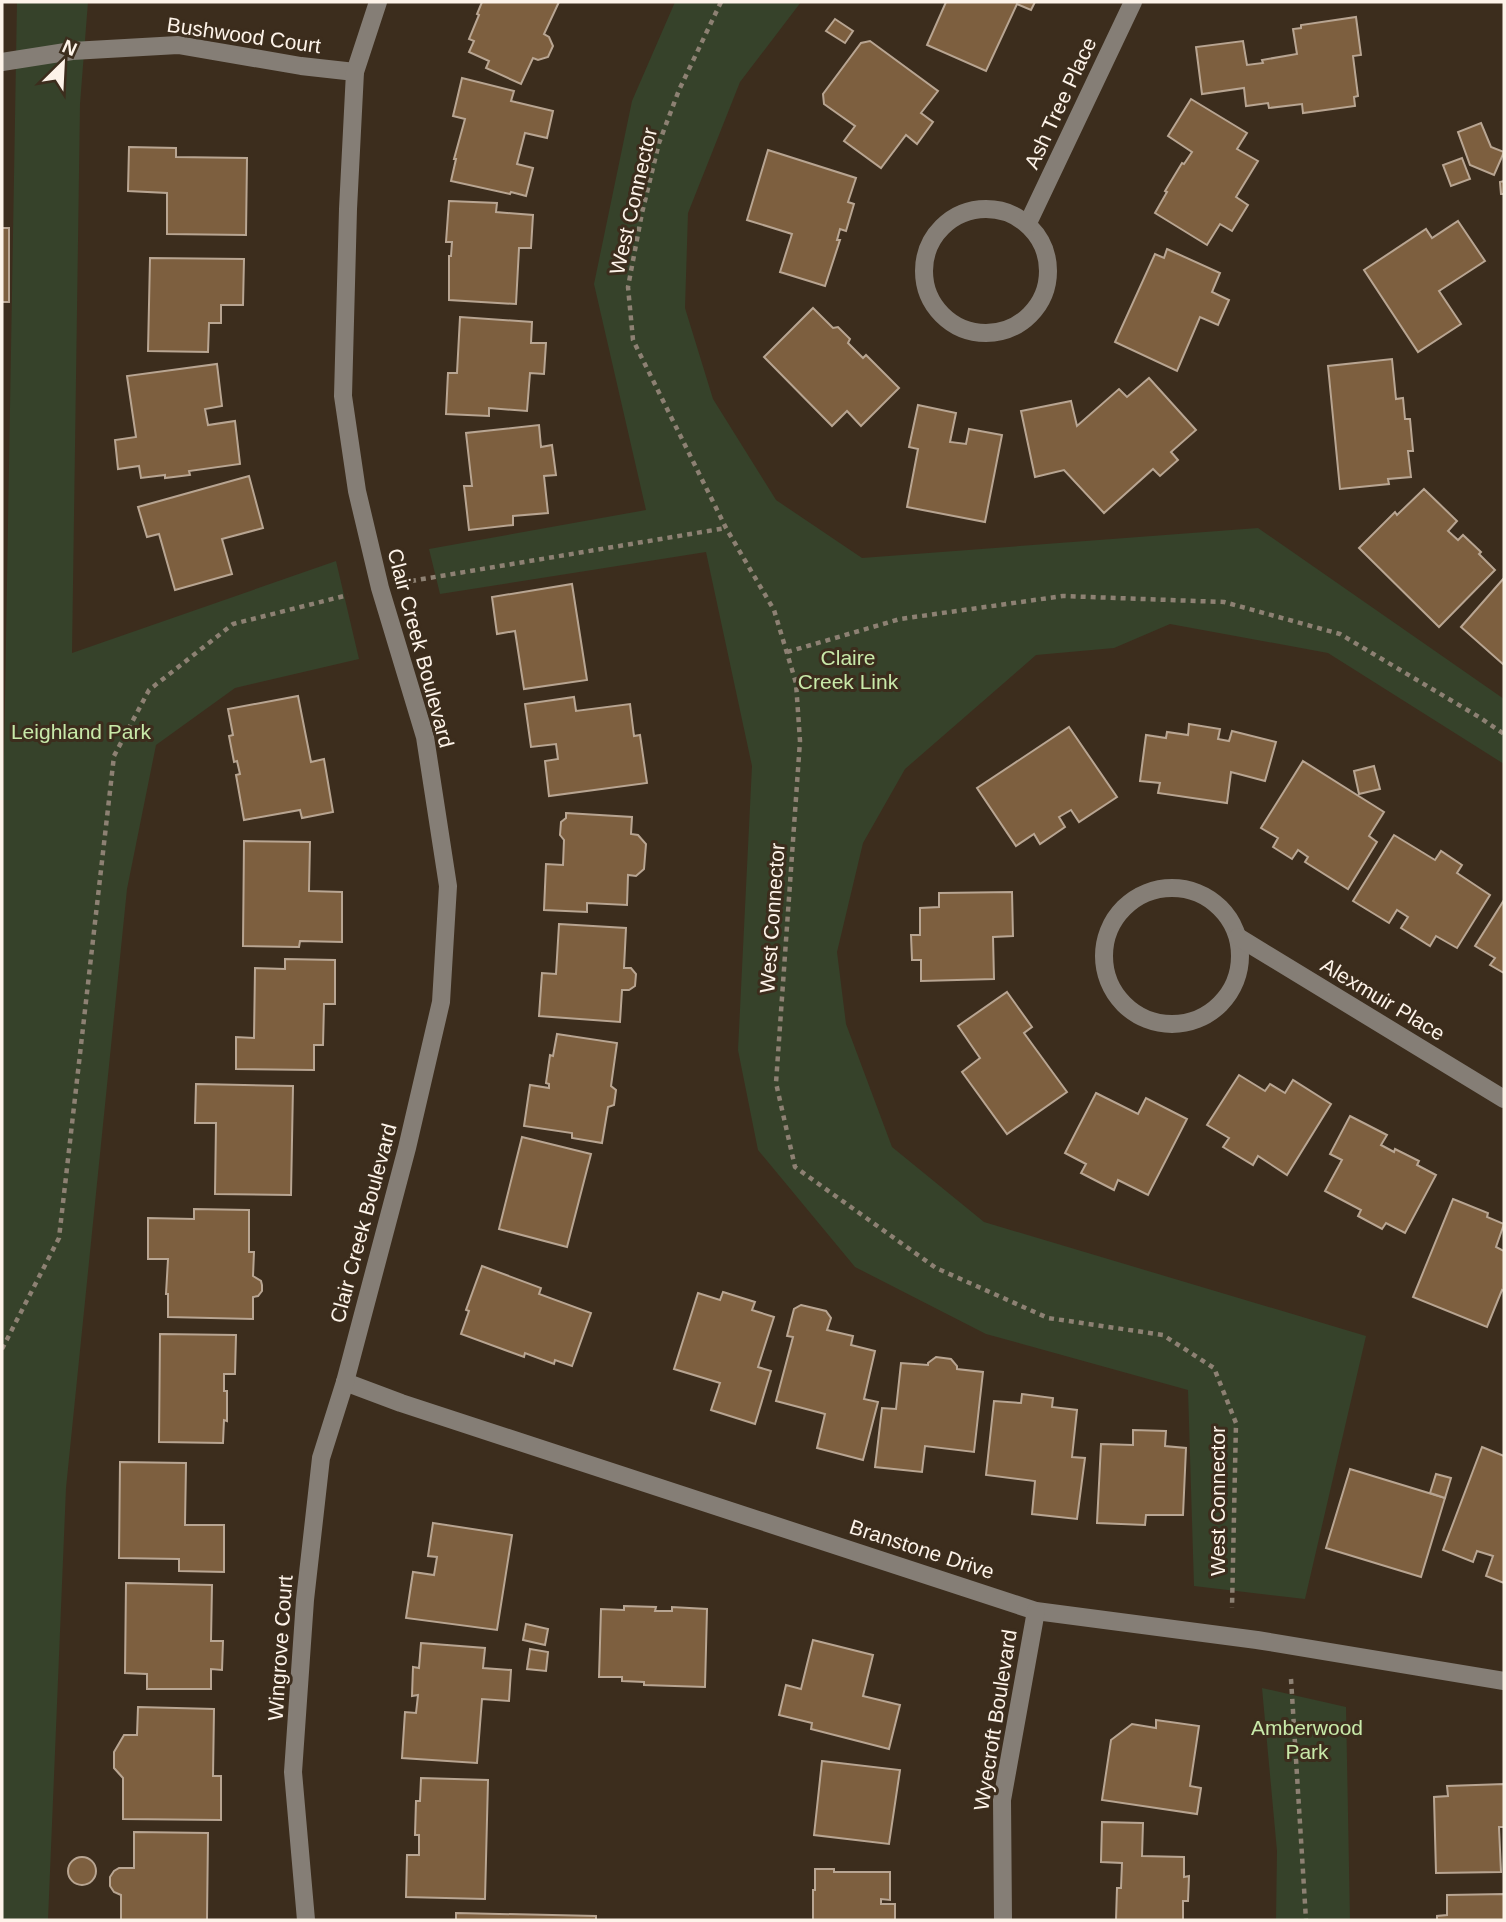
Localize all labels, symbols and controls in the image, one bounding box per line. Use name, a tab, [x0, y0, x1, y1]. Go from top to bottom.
street label: Bushwood Court	[166, 13, 323, 57]
north arrow	[28, 28, 98, 98]
street label: Ash Tree Place	[1019, 34, 1101, 172]
text: N	[59, 36, 80, 60]
street label: West Connector	[605, 125, 661, 277]
street label: Clair Creek Boulevard	[383, 546, 459, 750]
park label: Claire Creek Link	[798, 646, 899, 693]
park label: Leighland Park	[11, 720, 152, 743]
street label: West Connector	[755, 842, 789, 994]
street label: Alexmuir Place	[1317, 953, 1449, 1045]
street label: Clair Creek Boulevard	[325, 1121, 401, 1325]
street label: West Connector	[1206, 1426, 1229, 1576]
street label: Branstone Drive	[847, 1515, 997, 1583]
street label: Wingrove Court	[263, 1574, 297, 1722]
street label: Wyecroft Boulevard	[969, 1628, 1021, 1812]
park label: Amberwood Park	[1251, 1716, 1363, 1763]

